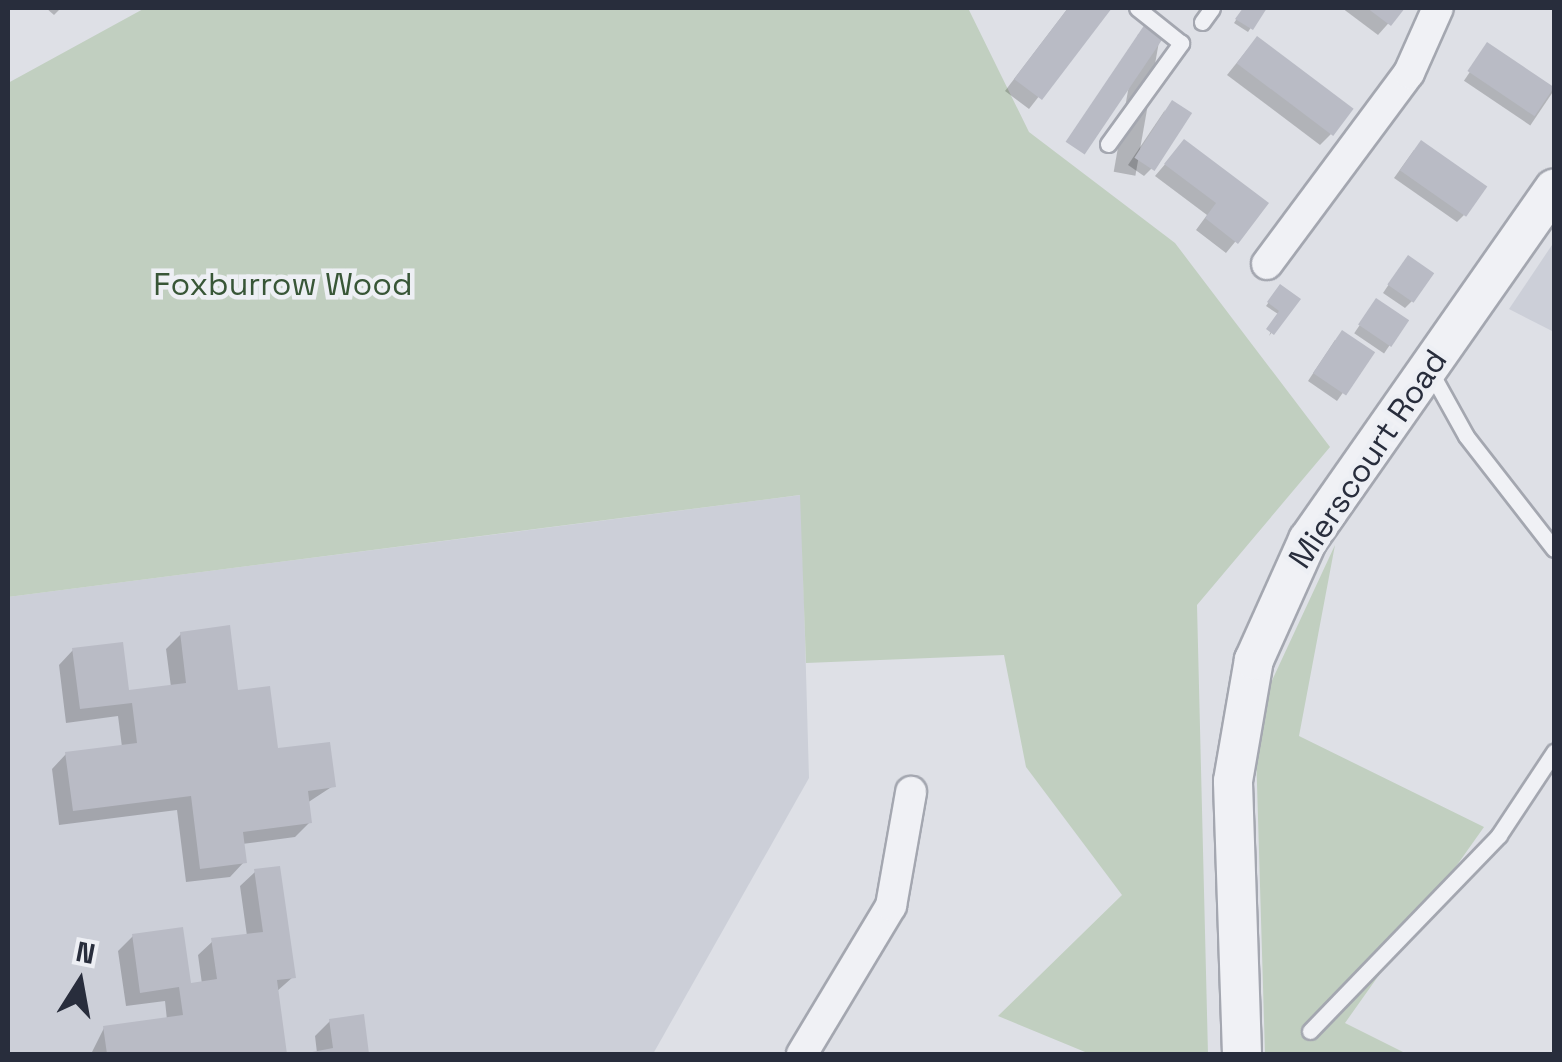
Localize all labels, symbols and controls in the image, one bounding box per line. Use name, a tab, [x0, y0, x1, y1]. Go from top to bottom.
park label: Foxburrow Wood	[153, 265, 413, 303]
street label: Mierscourt Road	[1281, 343, 1455, 575]
north arrow	[30, 932, 130, 1032]
text: N	[73, 933, 98, 972]

